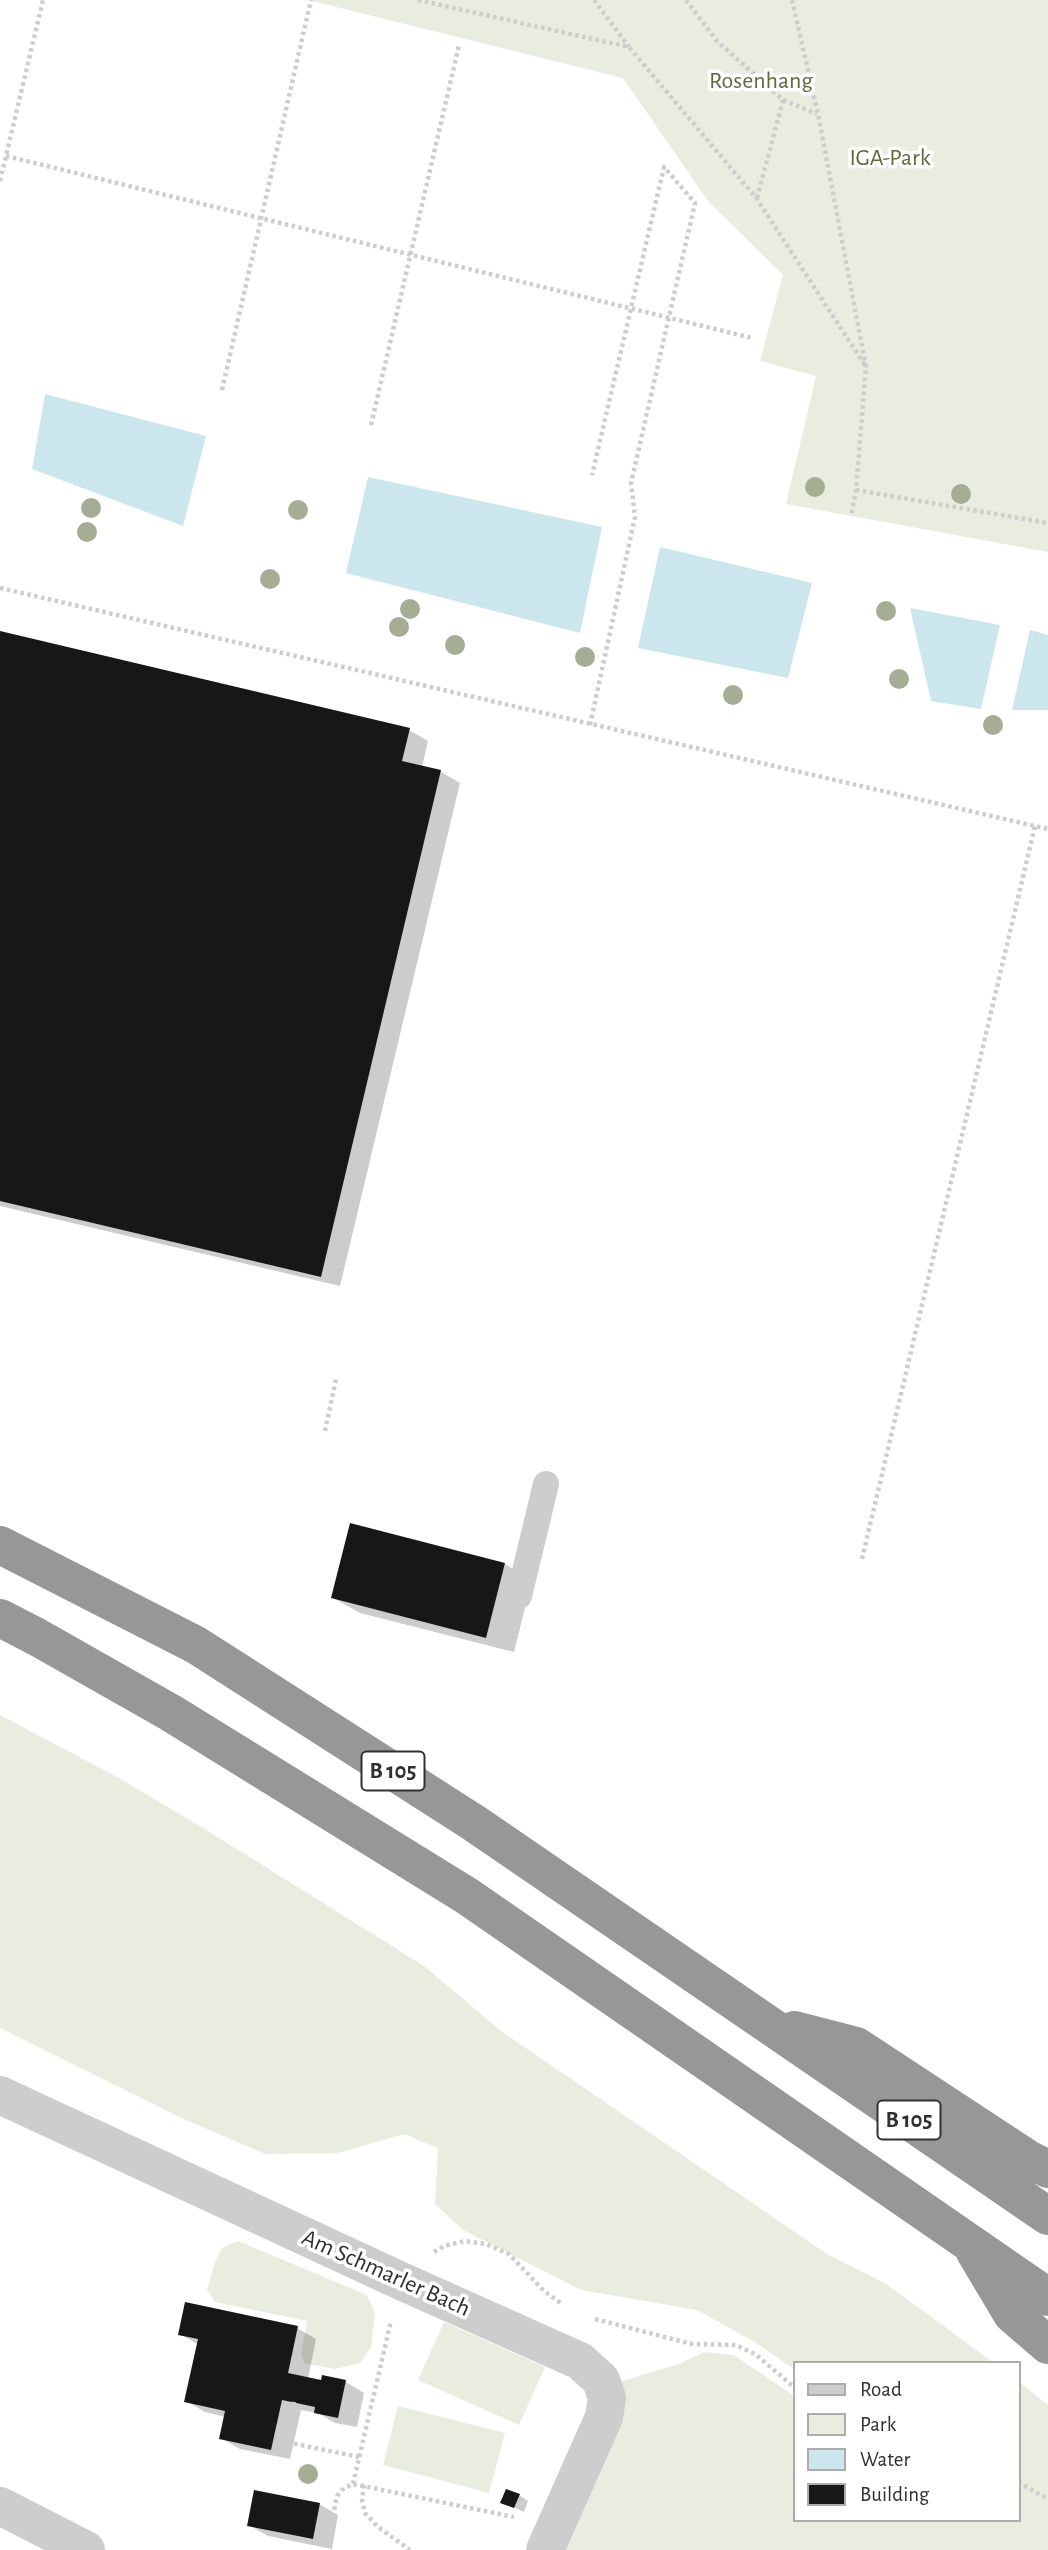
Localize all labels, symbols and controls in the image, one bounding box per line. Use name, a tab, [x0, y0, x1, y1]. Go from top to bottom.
park label: Rosenhang	[709, 67, 813, 95]
park label: IGA-Park	[849, 144, 931, 172]
road number: B 105	[362, 1752, 424, 1790]
road number: B 105	[878, 2100, 940, 2140]
street label: Am Schmarler Bach	[297, 2223, 475, 2323]
legend	[792, 2361, 1020, 2522]
text: Road	[860, 2379, 902, 2400]
text: Park	[860, 2414, 896, 2435]
text: Water	[860, 2449, 910, 2470]
text: Building	[860, 2484, 929, 2505]

